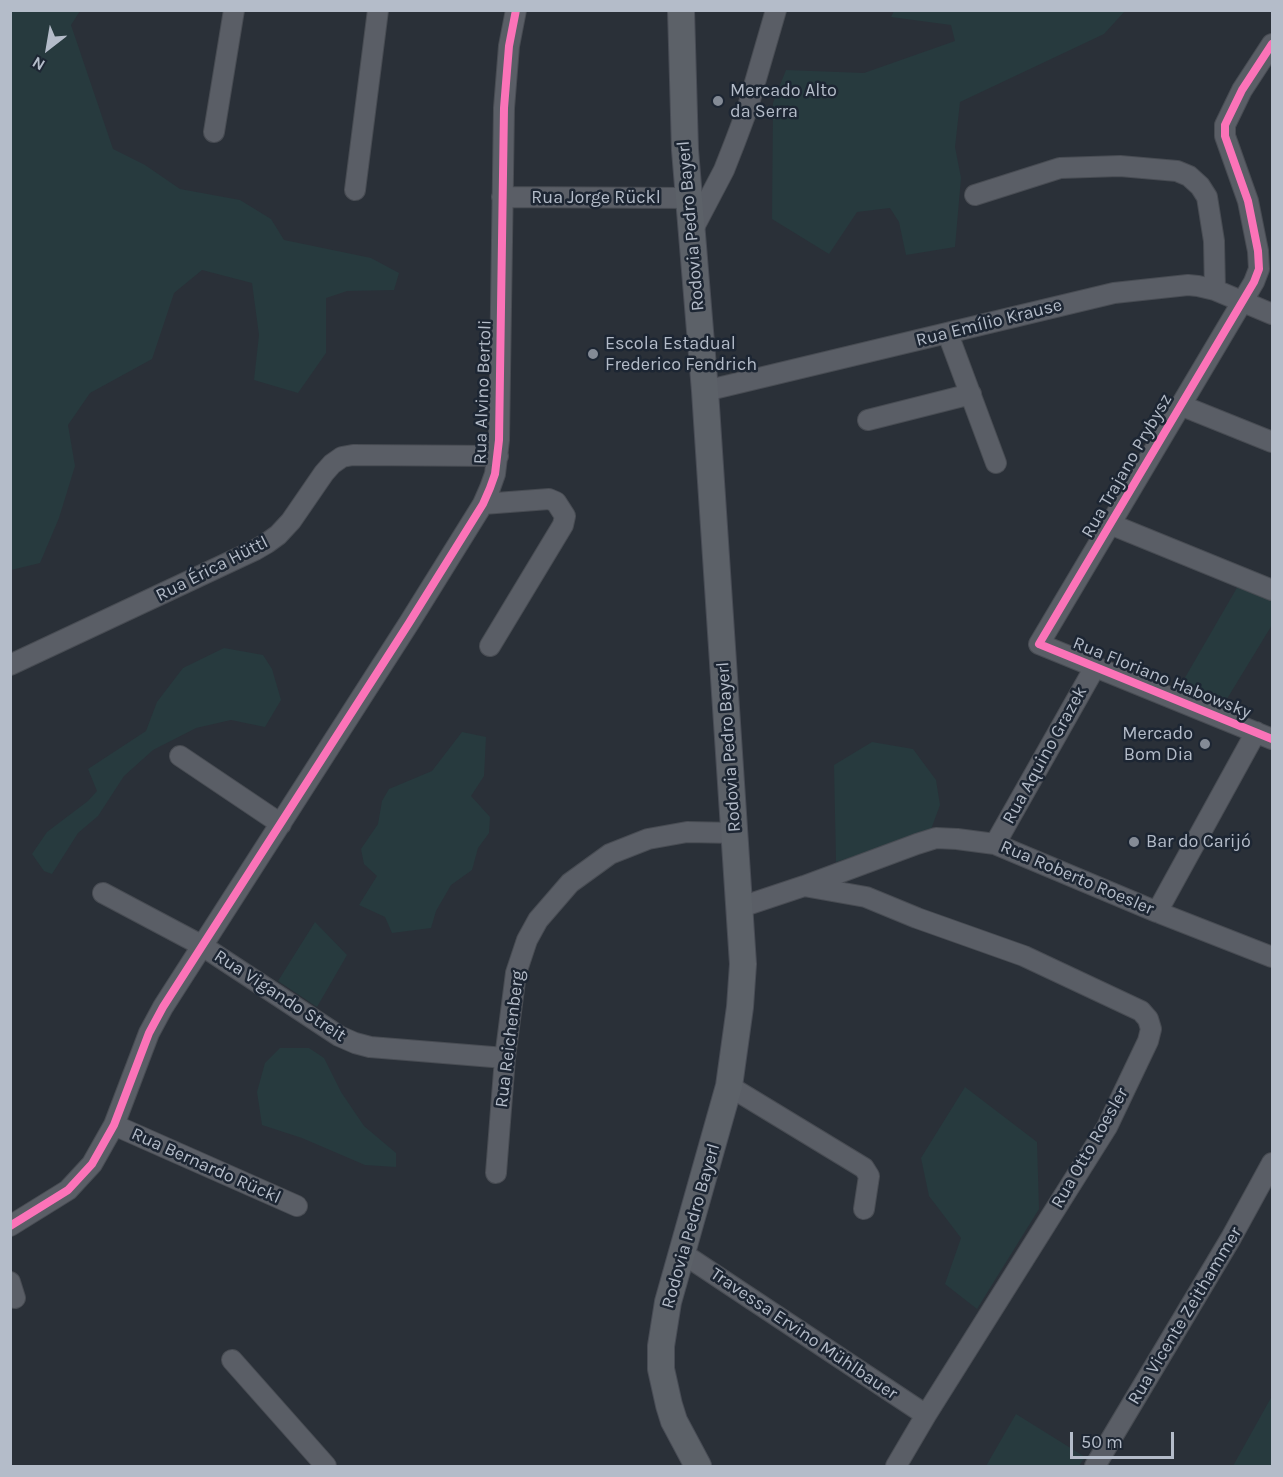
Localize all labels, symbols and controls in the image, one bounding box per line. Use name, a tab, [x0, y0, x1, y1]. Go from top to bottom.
north arrow	[18, 18, 78, 78]
text: N	[29, 53, 48, 75]
place label: Mercado Alto da Serra	[730, 80, 837, 122]
marker: Mercado Alto da Serra	[711, 94, 725, 108]
street label: Rodovia Pedro Bayerl	[673, 140, 709, 312]
street label: Rua Jorge Rückl	[531, 187, 661, 209]
street label: Rua Emílio Krause	[914, 294, 1064, 352]
street label: Rua Alvino Bertoli	[470, 319, 496, 465]
place label: Escola Estadual Frederico Fendrich	[605, 333, 757, 376]
marker: Escola Estadual Frederico Fendrich	[586, 347, 600, 361]
street label: Rua Trajano Prybysz	[1077, 390, 1177, 542]
street label: Rua Érica Hüttl	[152, 531, 272, 607]
street label: Rua Floriano Habowsky	[1070, 632, 1254, 724]
street label: Rodovia Pedro Bayerl	[712, 661, 746, 833]
street label: Rua Aquino Grazek	[998, 682, 1092, 828]
place label: Mercado Bom Dia	[1122, 723, 1193, 766]
marker: Mercado Bom Dia	[1198, 737, 1212, 751]
place label: Bar do Carijó	[1146, 831, 1251, 853]
marker: Bar do Carijó	[1127, 835, 1141, 849]
street label: Rua Roberto Roesler	[997, 836, 1157, 920]
street label: Rua Vigando Streit	[210, 945, 350, 1047]
street label: Rua Reichenberg	[491, 969, 529, 1109]
street label: Rua Otto Roesler	[1047, 1084, 1133, 1212]
street label: Rua Bernardo Rückl	[128, 1123, 284, 1209]
street label: Rodovia Pedro Bayerl	[657, 1141, 725, 1311]
street label: Rua Vicente Zeithammer	[1123, 1223, 1247, 1409]
street label: Travessa Ervino Mühlbauer	[706, 1263, 902, 1405]
scale bar	[1073, 1420, 1176, 1458]
text: 50 m	[1081, 1431, 1123, 1453]

